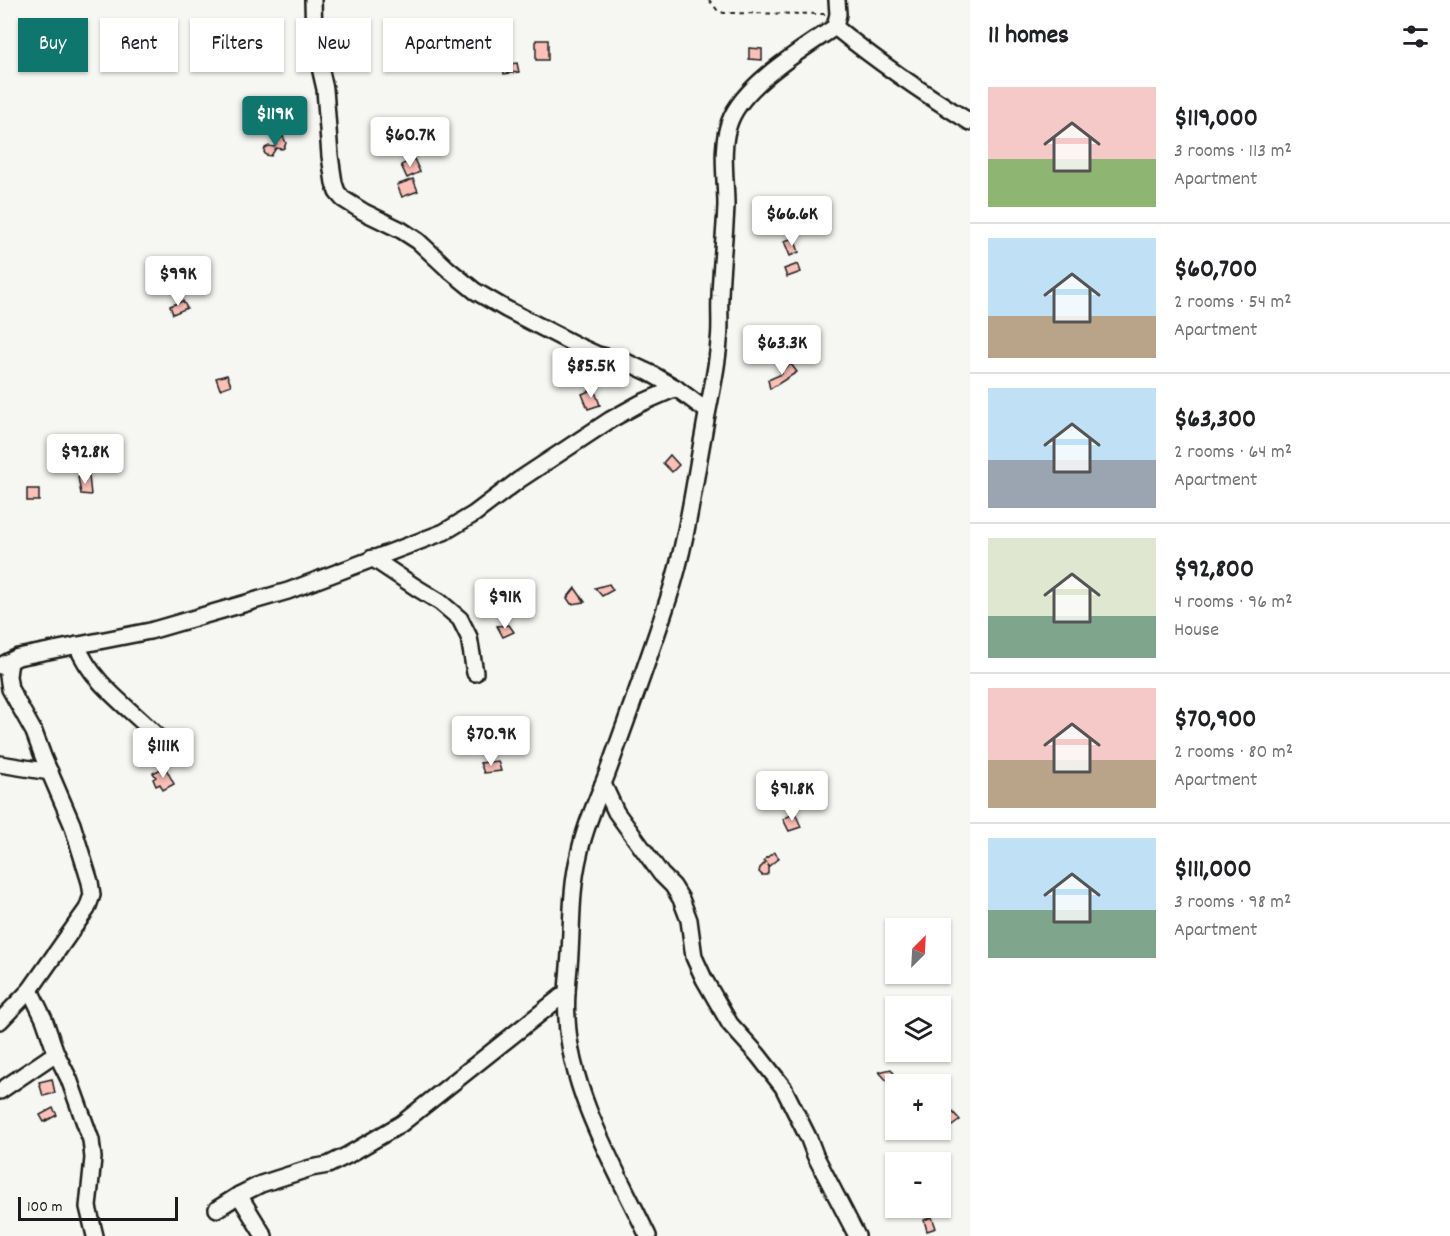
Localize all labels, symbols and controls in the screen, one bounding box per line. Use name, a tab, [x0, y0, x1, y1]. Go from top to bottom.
chip: Buy	[18, 18, 88, 72]
chip: Rent	[100, 18, 178, 72]
chip: Filters	[190, 18, 284, 72]
chip: New	[296, 18, 371, 72]
chip: Apartment	[383, 18, 513, 72]
text: 11 homes	[988, 18, 1069, 55]
icon: filters	[1399, 20, 1432, 53]
pin: $119K	[233, 96, 317, 147]
text: $119K	[256, 101, 294, 129]
text: $119,000	[1174, 101, 1258, 138]
icon: home	[1036, 111, 1108, 183]
pin: $60.7K	[361, 117, 459, 168]
text: $60.7K	[384, 122, 436, 150]
text: 3 rooms · 113 m²	[1174, 138, 1292, 166]
text: Apartment	[1174, 166, 1257, 194]
pin: $66.6K	[743, 196, 841, 247]
text: $66.6K	[766, 201, 818, 229]
text: $60,700	[1174, 252, 1257, 289]
pin: $99K	[142, 256, 214, 307]
text: $99K	[159, 261, 197, 289]
icon: home	[1036, 262, 1108, 334]
text: 2 rooms · 54 m²	[1174, 289, 1292, 317]
text: Apartment	[1174, 317, 1257, 345]
pin: $63.3K	[733, 325, 831, 376]
text: $63.3K	[757, 330, 807, 358]
pin: $85.5K	[542, 348, 640, 399]
text: $85.5K	[566, 353, 616, 381]
text: $63,300	[1174, 402, 1256, 439]
icon: home	[1036, 412, 1108, 484]
pin: $92.8K	[36, 434, 134, 485]
text: $92.8K	[61, 439, 109, 467]
text: 2 rooms · 64 m²	[1174, 439, 1292, 467]
text: Apartment	[1174, 467, 1257, 495]
text: $92,800	[1174, 552, 1254, 589]
icon: home	[1036, 562, 1108, 634]
pin: $91K	[469, 579, 541, 630]
text: $91K	[489, 584, 521, 612]
text: 4 rooms · 96 m²	[1174, 589, 1293, 617]
text: House	[1174, 617, 1219, 645]
text: $70,900	[1174, 702, 1257, 739]
icon: home	[1036, 712, 1108, 784]
pin: $70.9K	[442, 716, 540, 767]
text: $70.9K	[466, 721, 516, 749]
pin: $111K	[121, 728, 205, 779]
text: $111K	[147, 733, 179, 761]
text: 2 rooms · 80 m²	[1174, 739, 1293, 767]
text: Apartment	[1174, 767, 1257, 795]
pin: $91.8K	[743, 771, 841, 822]
text: $91.8K	[770, 776, 814, 804]
text: $111,000	[1174, 852, 1252, 889]
icon: home	[1036, 862, 1108, 934]
text: 3 rooms · 98 m²	[1174, 889, 1291, 917]
text: Apartment	[1174, 917, 1257, 945]
north arrow	[885, 918, 951, 984]
map controls	[885, 918, 951, 1218]
button: layers	[885, 996, 951, 1062]
button: +	[885, 1074, 951, 1140]
button: −	[885, 1152, 951, 1218]
scale bar	[18, 1194, 178, 1222]
text: 100 m	[27, 1196, 63, 1219]

